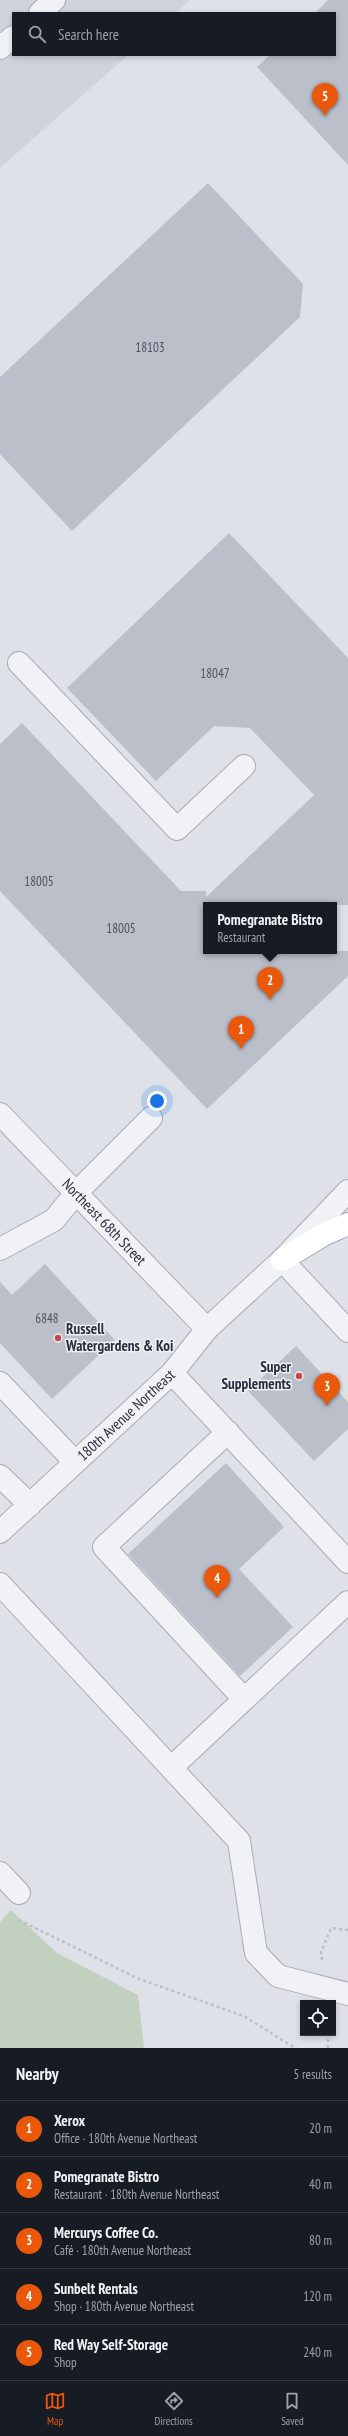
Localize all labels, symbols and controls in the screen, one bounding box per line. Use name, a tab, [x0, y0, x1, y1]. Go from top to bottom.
search box	[12, 12, 336, 56]
icon: search	[26, 23, 48, 45]
text: Search here	[58, 25, 119, 44]
pin: 5	[312, 83, 338, 116]
house number: 18103	[135, 339, 165, 356]
house number: 18047	[200, 665, 230, 682]
house number: 18005	[24, 873, 54, 890]
popup	[203, 902, 337, 954]
text: Pomegranate Bistro	[217, 910, 323, 929]
house number: 18005	[106, 920, 136, 937]
text: Restaurant	[217, 929, 265, 946]
pin: 2	[257, 967, 283, 1000]
pin: 1	[228, 1016, 254, 1049]
your location	[147, 1091, 167, 1111]
street label: Northeast 68th Street	[58, 1174, 150, 1269]
house number: 6848	[35, 1310, 59, 1327]
place label: Russell Watergardens & Koi	[65, 1319, 173, 1355]
marker: Russell Watergardens & Koi	[53, 1333, 63, 1343]
place label: Super Supplements	[222, 1357, 292, 1393]
street label: 180th Avenue Northeast	[73, 1365, 179, 1465]
marker: Super Supplements	[294, 1371, 304, 1381]
pin: 3	[314, 1373, 340, 1406]
pin: 4	[204, 1565, 230, 1598]
map controls	[300, 2000, 336, 2036]
button: locate	[300, 2000, 336, 2036]
text: Nearby	[16, 2063, 59, 2085]
text: 5 results	[293, 2066, 332, 2083]
text: Xerox	[54, 2111, 85, 2130]
text: 1	[26, 2120, 32, 2137]
text: 20 m	[309, 2120, 332, 2137]
text: Office · 180th Avenue Northeast	[54, 2130, 197, 2147]
text: Pomegranate Bistro	[54, 2167, 159, 2186]
text: 2	[26, 2176, 32, 2193]
text: 40 m	[309, 2176, 332, 2193]
text: Restaurant · 180th Avenue Northeast	[54, 2186, 219, 2203]
text: Mercurys Coffee Co.	[54, 2223, 158, 2242]
text: 3	[26, 2232, 32, 2249]
text: 80 m	[309, 2232, 332, 2249]
text: Café · 180th Avenue Northeast	[54, 2242, 191, 2259]
text: Sunbelt Rentals	[54, 2279, 138, 2298]
text: 4	[26, 2288, 32, 2305]
text: 120 m	[303, 2288, 332, 2305]
text: Shop · 180th Avenue Northeast	[54, 2298, 194, 2315]
text: Red Way Self-Storage	[54, 2335, 168, 2354]
text: 5	[26, 2344, 32, 2361]
text: 240 m	[303, 2344, 332, 2361]
text: Shop	[54, 2354, 77, 2371]
tab: Map	[44, 2390, 66, 2428]
tab: Directions	[155, 2390, 193, 2428]
tab: Saved	[281, 2390, 304, 2428]

